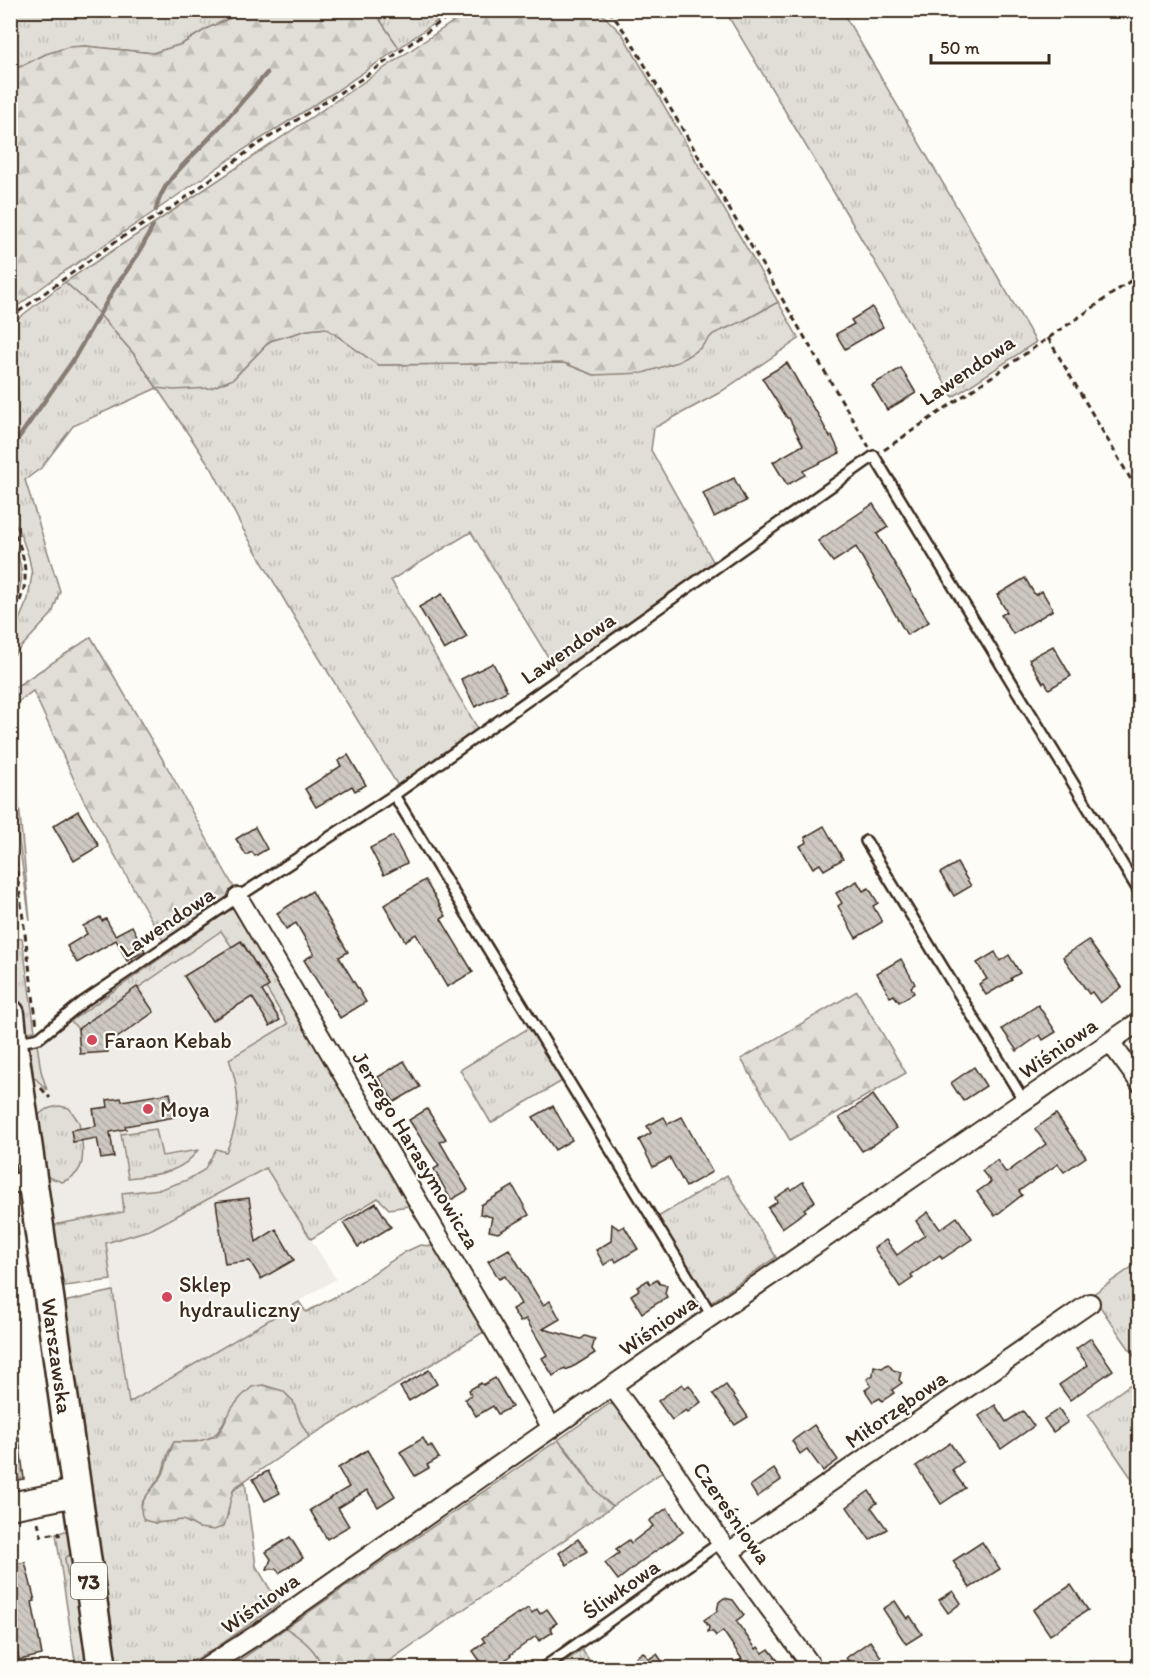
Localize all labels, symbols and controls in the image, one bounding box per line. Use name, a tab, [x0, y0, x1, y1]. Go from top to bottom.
scale bar	[931, 27, 1050, 65]
text: 50 m	[940, 37, 980, 59]
street label: Lawendowa	[914, 328, 1020, 412]
street label: Lawendowa	[516, 605, 621, 690]
street label: Lawendowa	[114, 880, 220, 964]
street label: Wiśniowa	[1013, 1011, 1103, 1085]
place label: Faraon Kebab	[104, 1027, 232, 1054]
marker: Faraon Kebab	[85, 1033, 99, 1047]
street label: Jerzego Harasymowicza	[346, 1046, 486, 1254]
place label: Moya	[160, 1096, 210, 1123]
marker: Moya	[141, 1102, 155, 1116]
place label: Sklep hydrauliczny	[179, 1271, 300, 1323]
street label: Wiśniowa	[613, 1288, 703, 1362]
marker: Sklep hydrauliczny	[160, 1290, 174, 1304]
street label: Warszawska	[36, 1296, 79, 1416]
street label: Miłorzębowa	[840, 1364, 953, 1454]
street label: Czereśniowa	[687, 1457, 777, 1569]
street label: Śliwkowa	[577, 1552, 665, 1625]
road number: 73	[71, 1563, 107, 1599]
street label: Wiśniowa	[215, 1566, 305, 1640]

